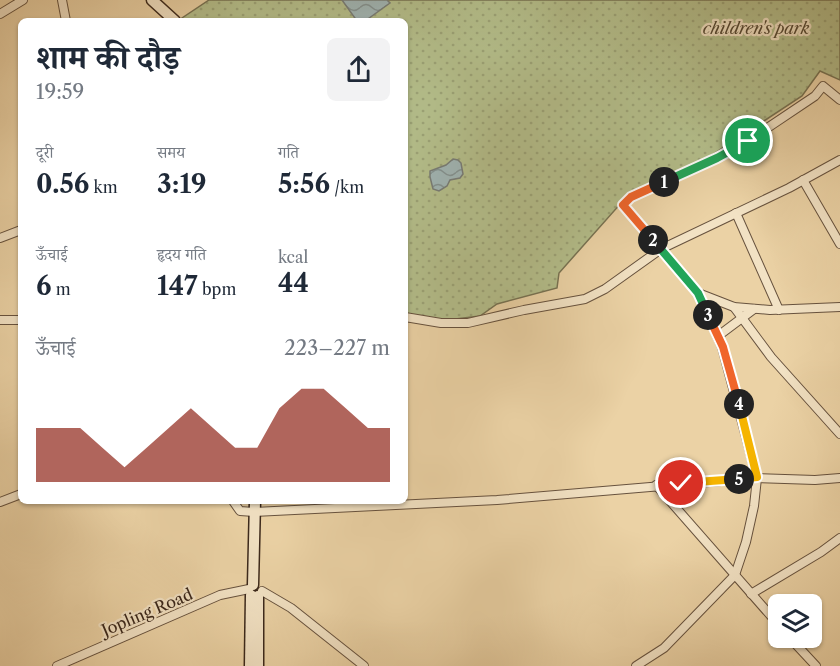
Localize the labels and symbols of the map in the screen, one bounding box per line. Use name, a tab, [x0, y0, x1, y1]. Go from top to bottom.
park label: children's park	[703, 18, 810, 38]
pin	[722, 115, 773, 166]
pin: 1	[649, 167, 679, 197]
pin: 2	[638, 225, 668, 255]
pin: 3	[693, 300, 723, 330]
pin: 4	[724, 389, 754, 419]
pin	[655, 457, 706, 508]
pin: 5	[724, 464, 754, 494]
street label: Jopling Road	[96, 584, 196, 641]

